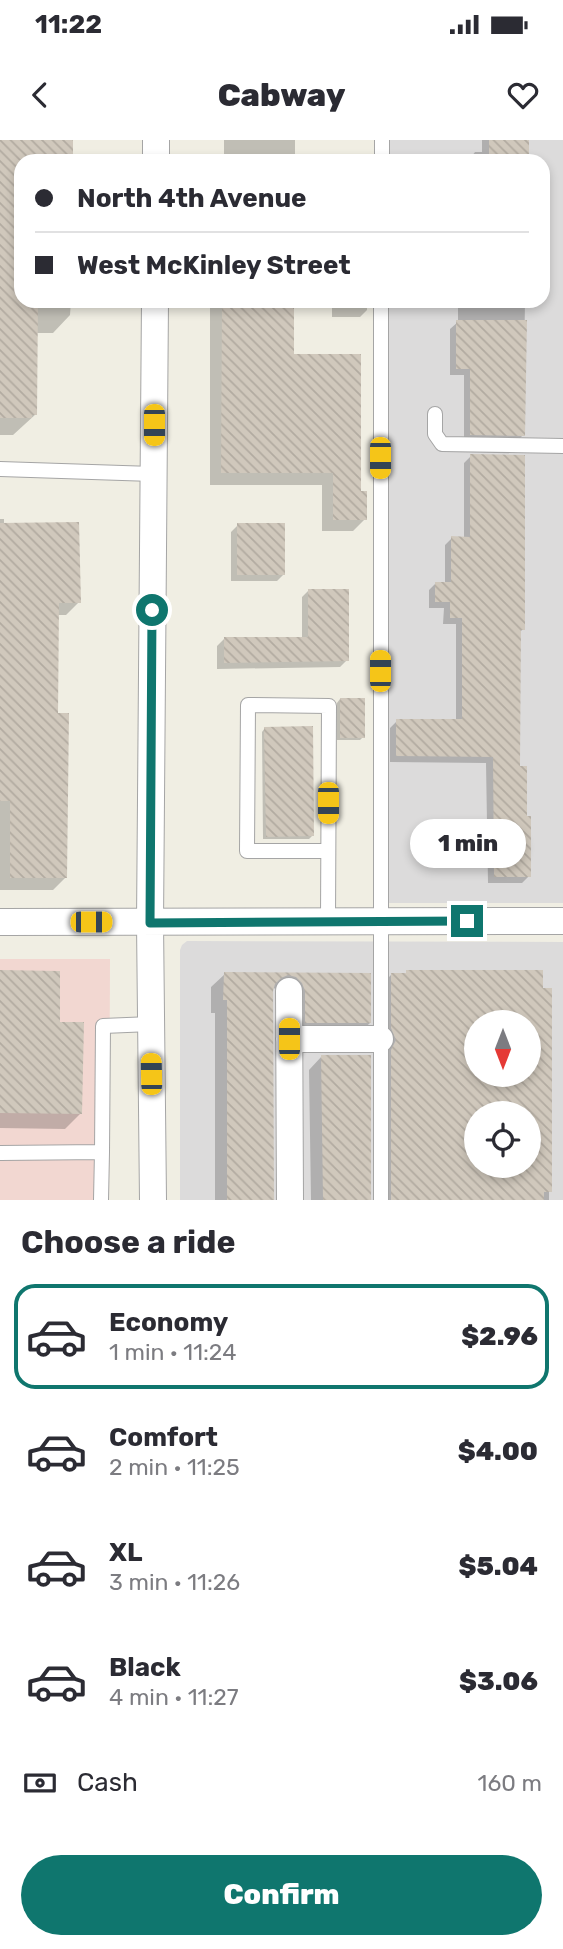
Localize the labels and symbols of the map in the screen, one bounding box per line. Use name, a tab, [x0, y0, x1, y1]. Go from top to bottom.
car	[144, 404, 165, 446]
car	[370, 437, 391, 479]
route start	[136, 594, 168, 626]
car	[370, 650, 391, 692]
car	[318, 782, 339, 824]
callout: 1 min	[409, 820, 525, 868]
route end	[451, 905, 483, 937]
car	[71, 912, 113, 933]
north arrow	[464, 1010, 541, 1087]
car	[279, 1018, 300, 1060]
car	[141, 1053, 162, 1095]

